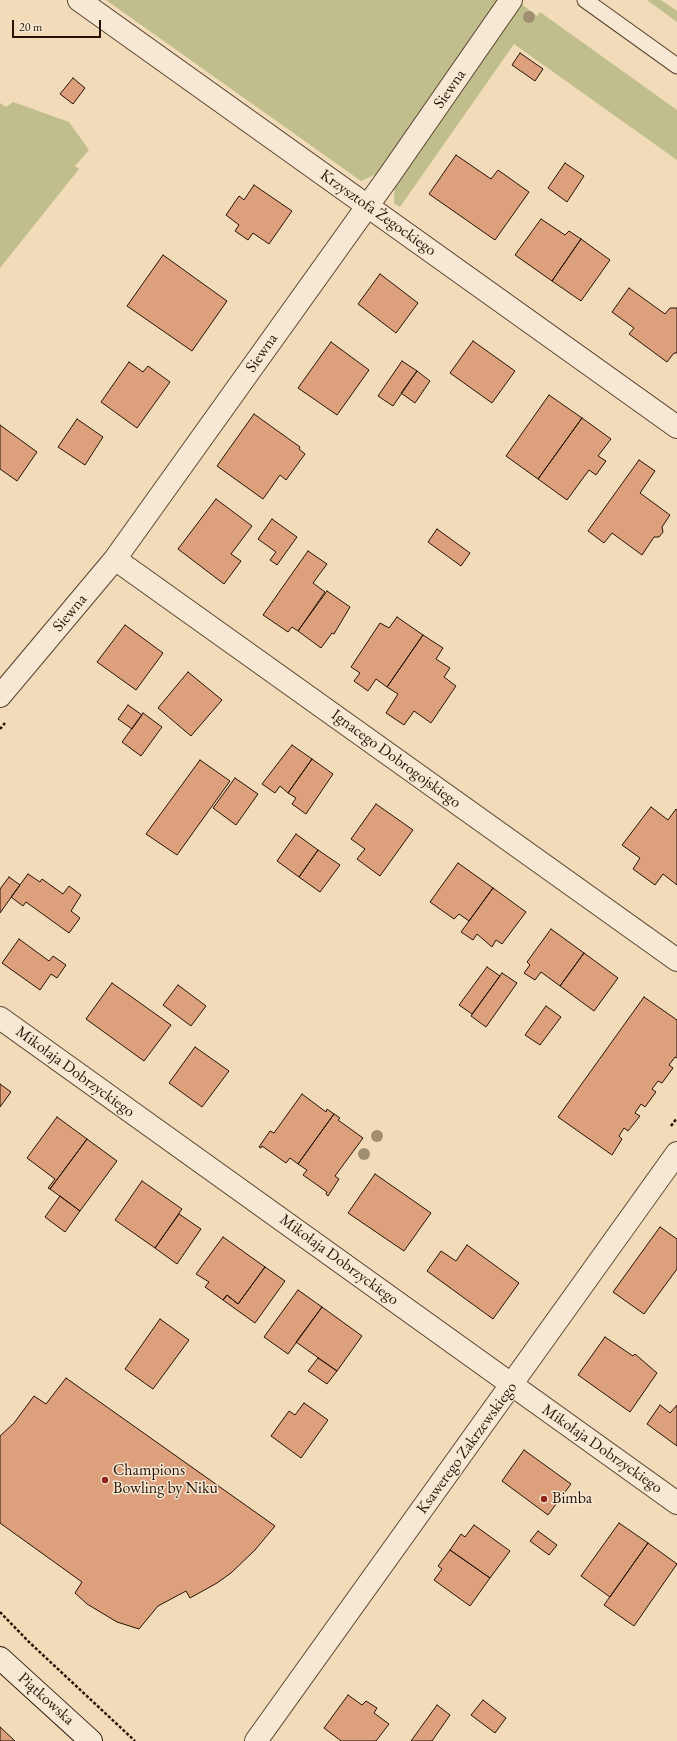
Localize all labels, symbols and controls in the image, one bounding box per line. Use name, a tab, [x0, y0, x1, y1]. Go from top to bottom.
scale bar	[14, 12, 103, 38]
text: 20 m	[19, 19, 42, 35]
street label: Siewna	[430, 66, 470, 112]
street label: Krzysztofa Żegockiego	[316, 166, 440, 260]
street label: Siewna	[242, 330, 282, 376]
street label: Siewna	[49, 590, 91, 636]
street label: Ignacego Dobrogojskiego	[327, 706, 465, 812]
street label: Mikołaja Dobrzyckiego	[12, 1022, 138, 1122]
street label: Mikołaja Dobrzyckiego	[276, 1210, 402, 1310]
street label: Ksawerego Zakrzewskiego	[413, 1378, 521, 1518]
street label: Mikołaja Dobrzyckiego	[538, 1400, 666, 1498]
place label: Champions Bowling by Niku	[113, 1461, 218, 1499]
marker: Champions Bowling by Niku	[100, 1475, 110, 1485]
place label: Bimba	[552, 1489, 592, 1509]
marker: Bimba	[539, 1494, 549, 1504]
street label: Piątkowska	[14, 1669, 78, 1729]

